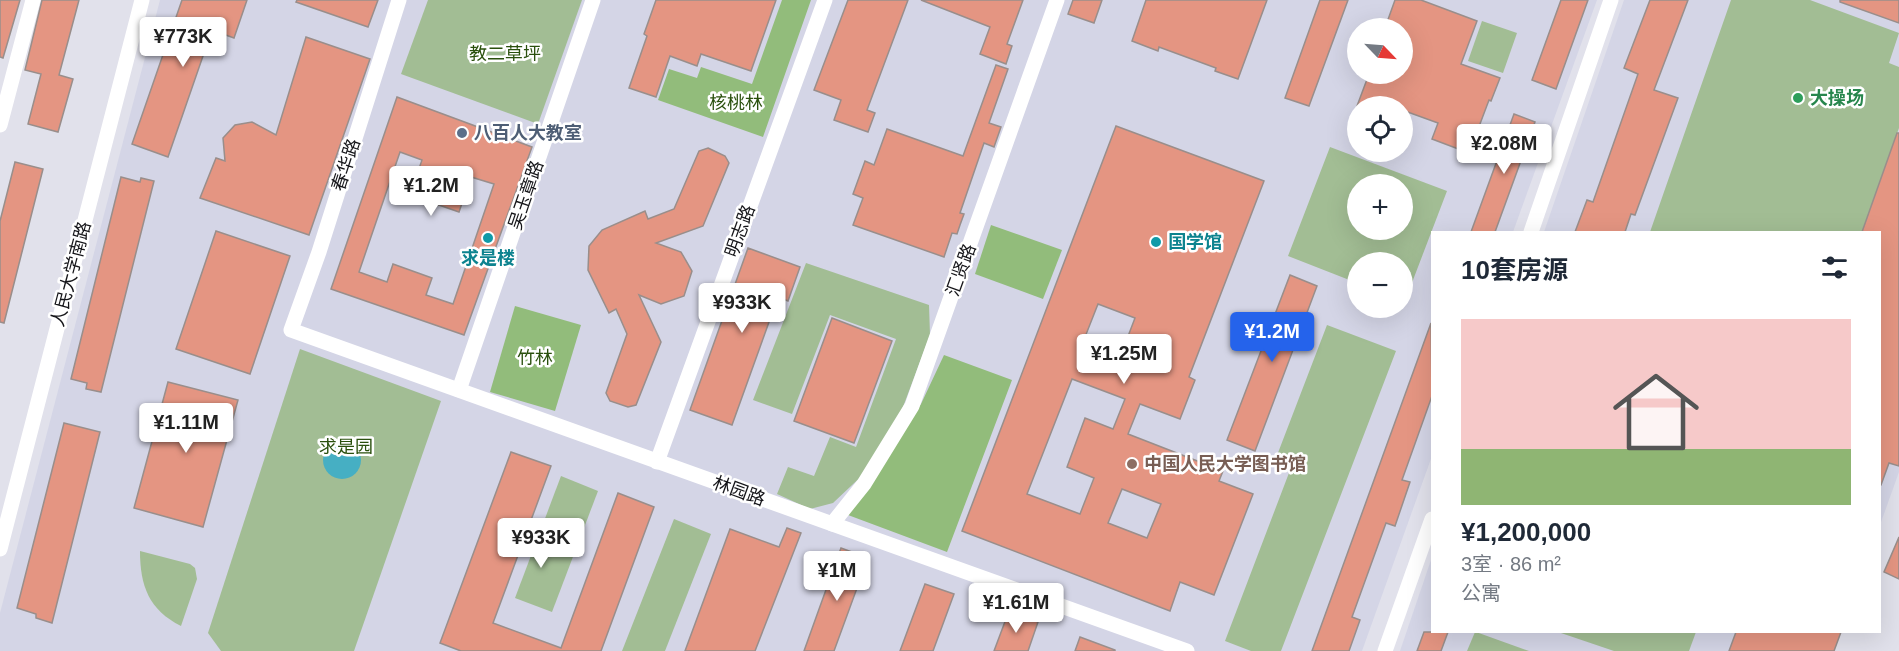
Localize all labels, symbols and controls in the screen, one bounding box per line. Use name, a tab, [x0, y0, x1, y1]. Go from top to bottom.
pin: ¥773K	[141, 17, 225, 68]
north arrow	[1347, 18, 1413, 84]
map controls	[1347, 18, 1413, 318]
text: ¥773K	[154, 25, 212, 47]
park label: 教二草坪	[469, 44, 541, 64]
place label: 大操场	[1810, 88, 1864, 108]
marker: 大操场	[1791, 91, 1805, 105]
park label: 核桃林	[709, 93, 763, 113]
button: locate	[1347, 96, 1413, 162]
place label: 八百人大教室	[474, 123, 582, 143]
pin: ¥2.08M	[1455, 124, 1553, 175]
marker: 八百人大教室	[455, 126, 469, 140]
text: ¥2.08M	[1471, 132, 1537, 154]
street label: 春华路	[328, 136, 364, 194]
street label: 吴玉章路	[505, 158, 547, 232]
pin: ¥1.2M	[389, 166, 473, 217]
text: ¥1.2M	[403, 174, 459, 196]
button: +	[1347, 174, 1413, 240]
street label: 明志路	[721, 202, 759, 260]
street label: 人民大学南路	[47, 219, 95, 329]
marker: 求是楼	[481, 231, 495, 245]
place label: 国学馆	[1168, 232, 1222, 252]
marker: 国学馆	[1149, 235, 1163, 249]
street label: 汇贤路	[942, 241, 980, 299]
place label: 求是楼	[461, 248, 515, 268]
icon: filters	[1818, 251, 1851, 284]
button: −	[1347, 252, 1413, 318]
text: 10套房源	[1461, 255, 1568, 285]
pin: ¥933K	[700, 283, 784, 334]
text: ¥933K	[713, 291, 771, 313]
pin: ¥1.2M	[1230, 312, 1314, 363]
text: ¥1.2M	[1244, 320, 1300, 342]
pin: ¥1.25M	[1075, 334, 1173, 385]
text: ¥1.25M	[1091, 342, 1157, 364]
park label: 竹林	[517, 348, 553, 368]
icon: home	[1602, 358, 1710, 466]
pin: ¥1.11M	[137, 403, 235, 454]
text: ¥1.11M	[153, 411, 219, 433]
park label: 求是园	[319, 437, 373, 457]
place label: 中国人民大学图书馆	[1144, 454, 1306, 474]
marker: 中国人民大学图书馆	[1125, 457, 1139, 471]
street label: 林园路	[710, 472, 768, 510]
text: ¥1,200,000	[1461, 517, 1591, 547]
pin: ¥933K	[499, 518, 583, 569]
text: ¥933K	[512, 526, 570, 548]
pin: ¥1M	[808, 551, 866, 602]
text: 3室 · 86 m²	[1461, 553, 1561, 575]
text: ¥1M	[818, 559, 856, 581]
text: 公寓	[1461, 582, 1501, 604]
pin: ¥1.61M	[967, 583, 1065, 634]
text: ¥1.61M	[983, 591, 1049, 613]

